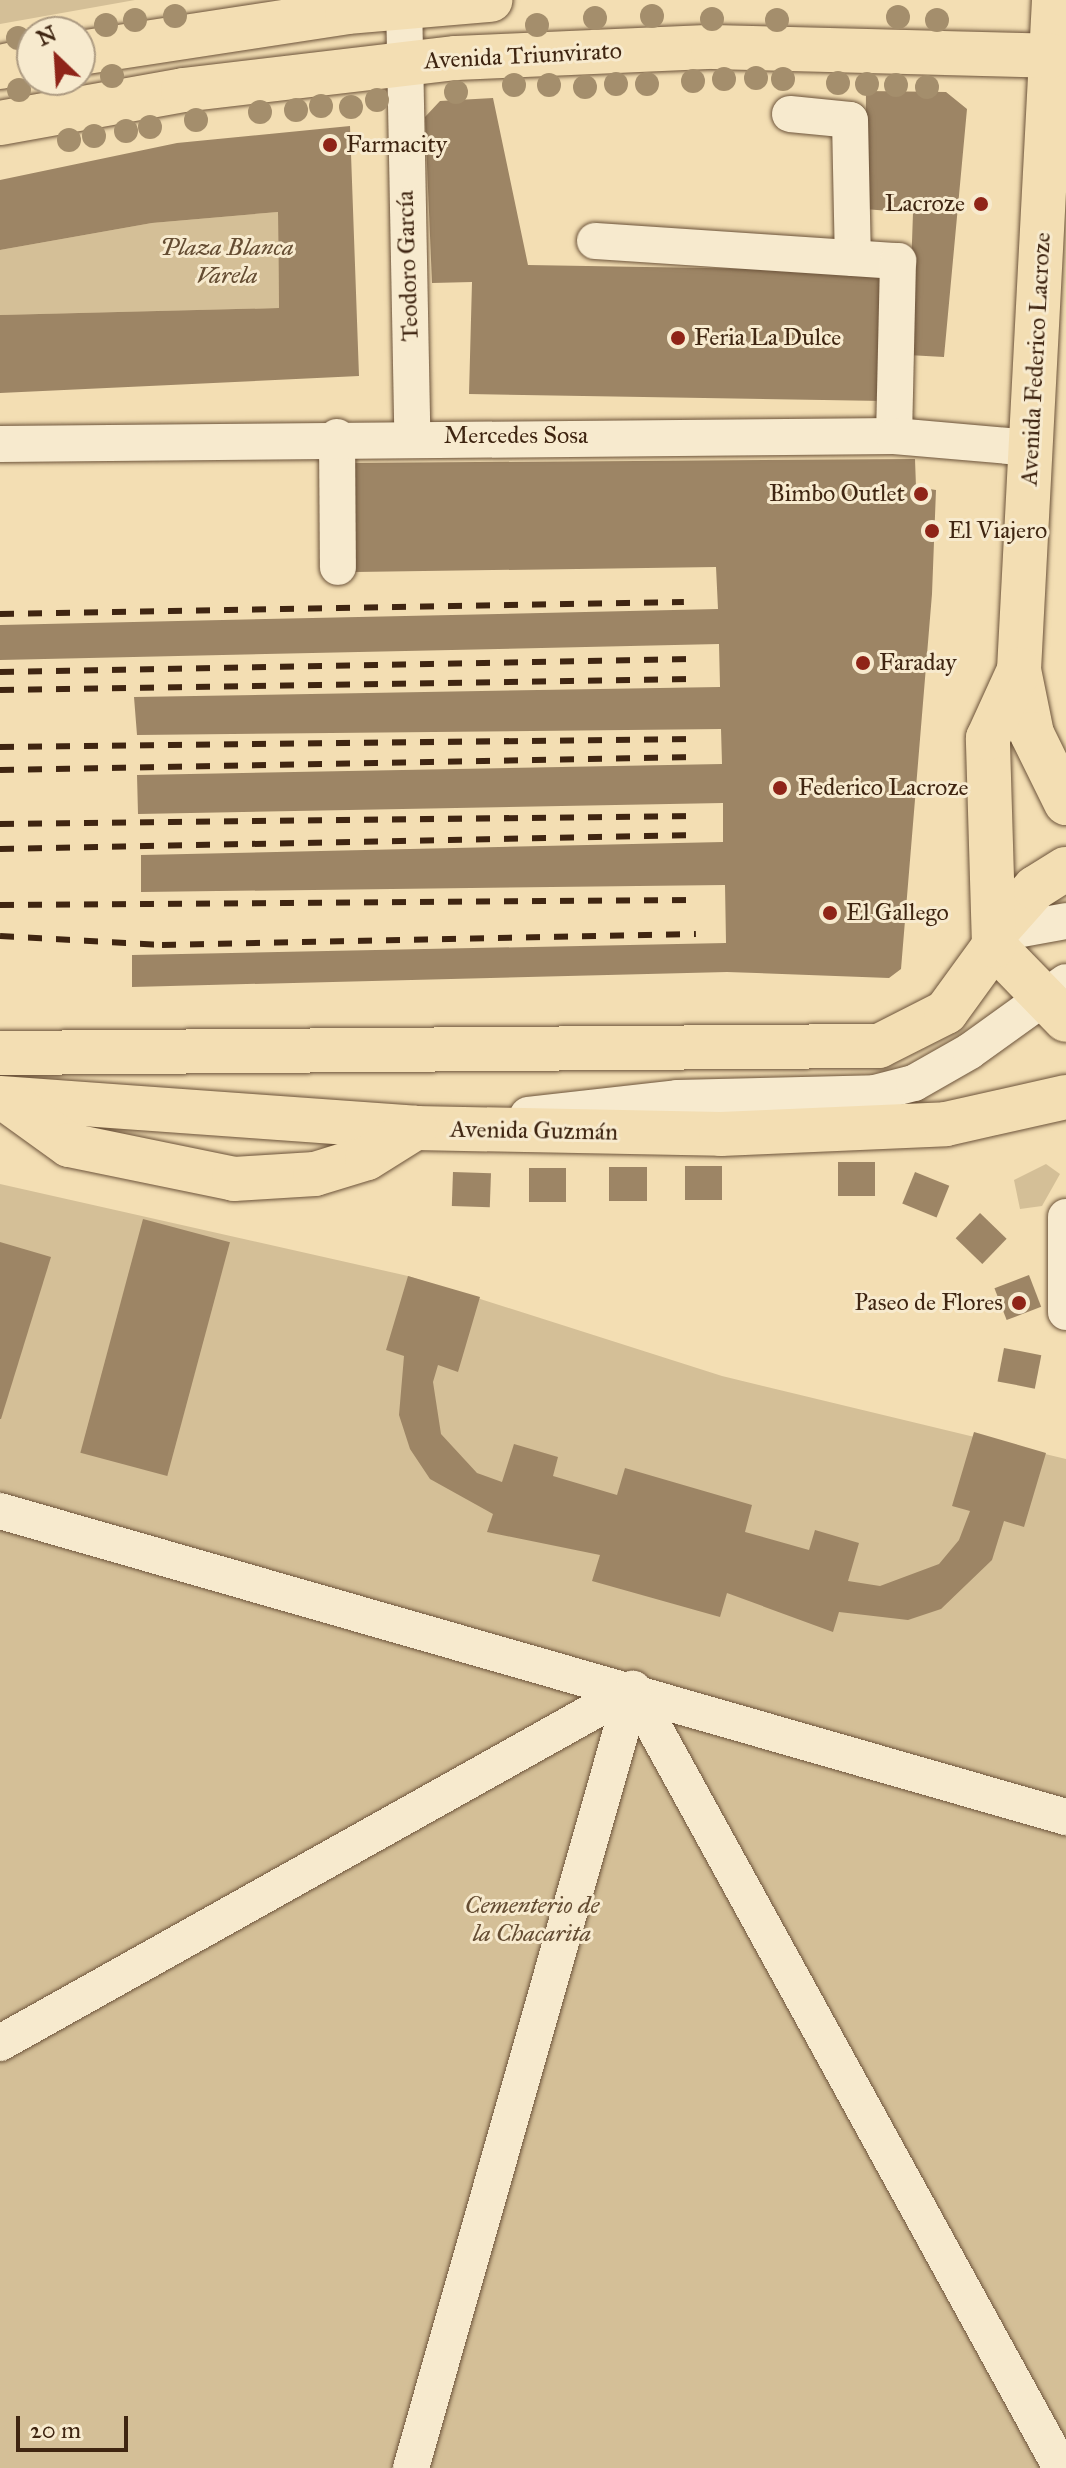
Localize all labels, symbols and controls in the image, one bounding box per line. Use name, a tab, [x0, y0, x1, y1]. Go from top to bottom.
north arrow	[16, 16, 96, 96]
text: N	[32, 19, 61, 52]
street label: Avenida Triunvirato	[423, 36, 623, 76]
place label: Farmacity	[346, 131, 447, 159]
marker: Farmacity	[321, 136, 339, 154]
street label: Teodoro García	[391, 190, 425, 342]
place label: Lacroze	[885, 190, 965, 218]
marker: Lacroze	[972, 195, 990, 213]
street label: Avenida Federico Lacroze	[1015, 232, 1057, 486]
park label: Plaza Blanca Varela	[160, 234, 294, 290]
place label: Feria La Dulce	[694, 324, 841, 352]
marker: Feria La Dulce	[669, 329, 687, 347]
street label: Mercedes Sosa	[444, 422, 588, 450]
place label: Bimbo Outlet	[769, 480, 905, 508]
marker: Bimbo Outlet	[912, 485, 930, 503]
place label: El Viajero	[948, 517, 1047, 545]
marker: El Viajero	[923, 522, 941, 540]
place label: Faraday	[879, 649, 957, 677]
marker: Faraday	[854, 654, 872, 672]
place label: Federico Lacroze	[798, 774, 968, 802]
marker: Federico Lacroze	[769, 777, 791, 799]
place label: El Gallego	[846, 899, 949, 927]
marker: El Gallego	[821, 904, 839, 922]
street label: Avenida Guzmán	[450, 1115, 618, 1147]
place label: Paseo de Flores	[854, 1289, 1003, 1317]
marker: Paseo de Flores	[1010, 1294, 1028, 1312]
park label: Cementerio de la Chacarita	[465, 1892, 599, 1948]
scale bar	[20, 2400, 132, 2450]
text: 20 m	[30, 2415, 81, 2445]

